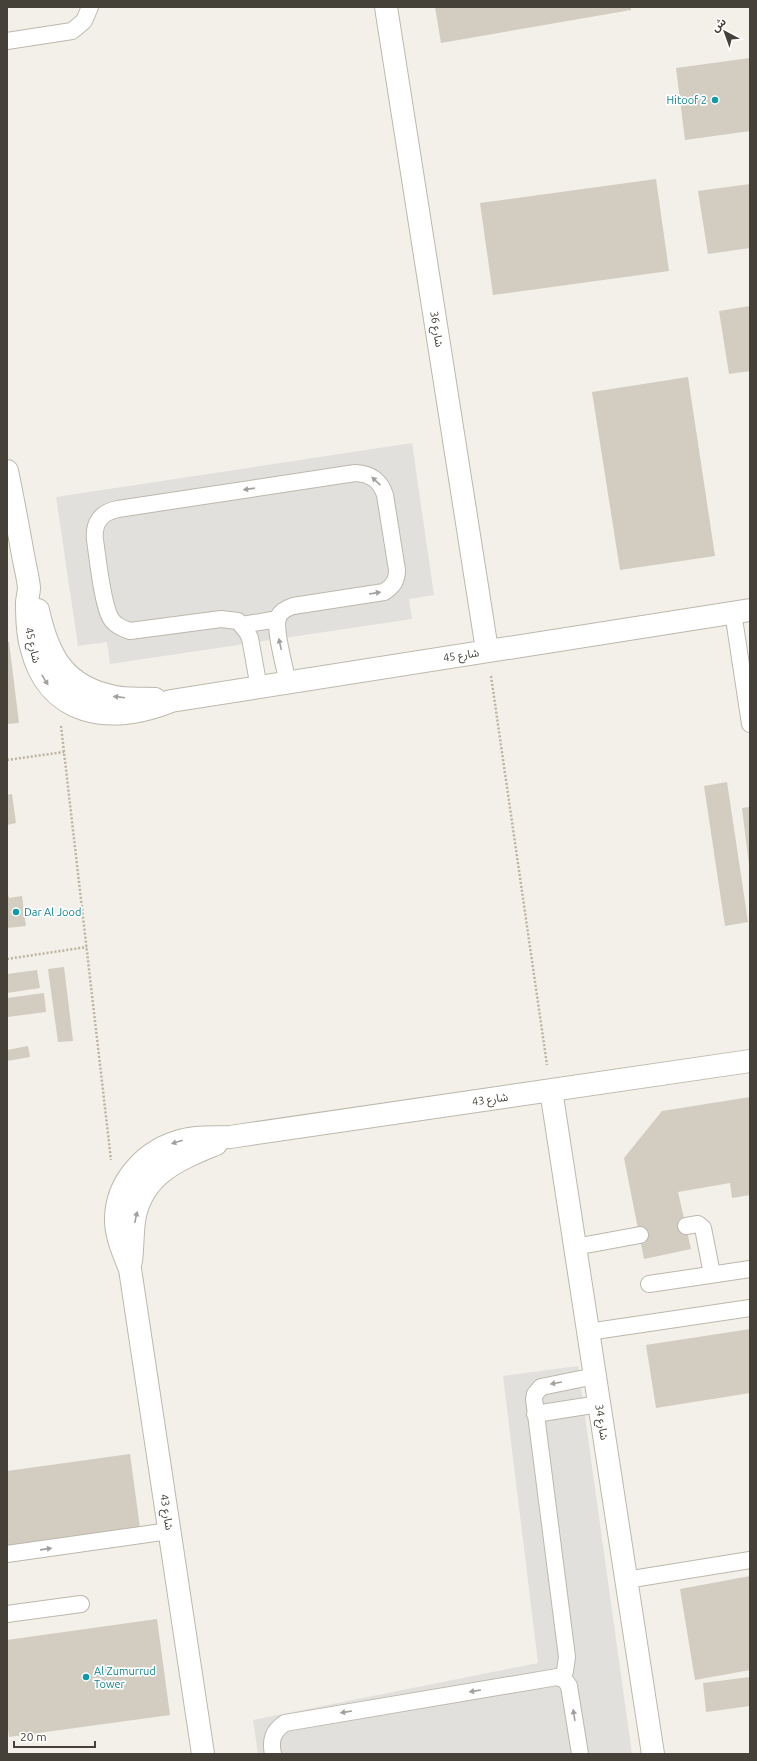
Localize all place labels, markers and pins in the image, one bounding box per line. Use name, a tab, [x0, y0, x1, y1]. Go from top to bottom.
place label: Hitoof 2	[667, 94, 707, 106]
marker: Hitoof 2	[710, 95, 720, 105]
place label: Dar Al Jood	[24, 906, 81, 918]
marker: Dar Al Jood	[11, 907, 21, 917]
place label: Al Zumurrud Tower	[94, 1665, 156, 1690]
marker: Al Zumurrud Tower	[81, 1672, 91, 1682]

